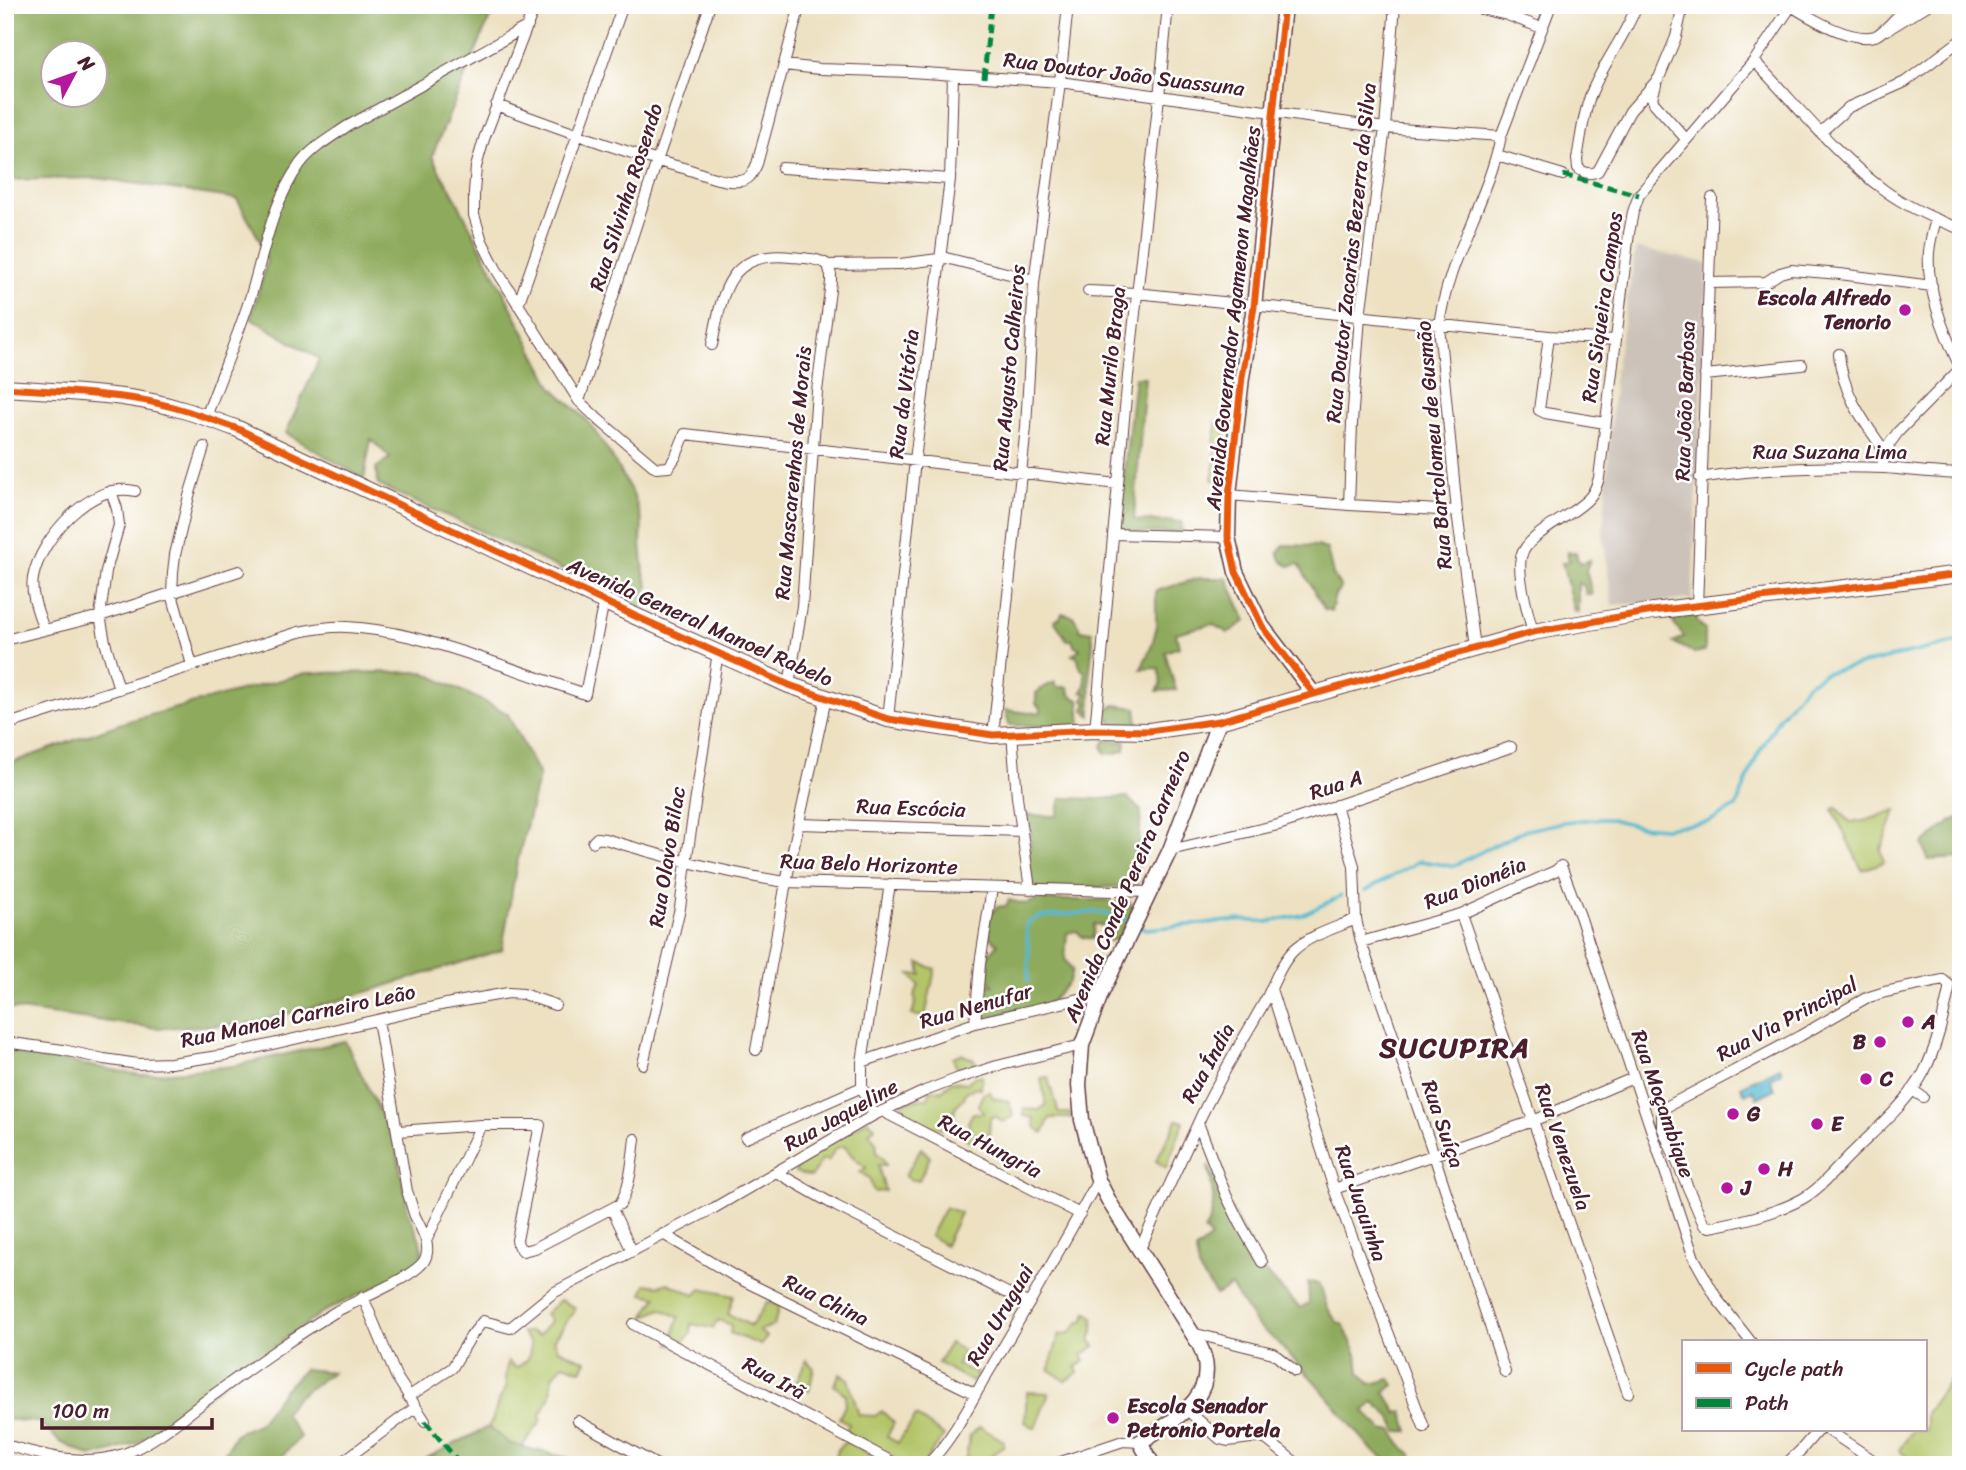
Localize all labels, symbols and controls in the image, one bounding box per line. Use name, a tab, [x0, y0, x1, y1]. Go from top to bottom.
north arrow	[38, 38, 108, 108]
street label: Rua Doutor João Suassuna	[1001, 40, 1247, 108]
text: N	[69, 47, 104, 80]
street label: Rua Doutor Zacarias Bezerra da Silva	[1314, 81, 1388, 425]
street label: Rua Silvinha Rosendo	[578, 98, 674, 296]
street label: Avenida Governador Agamenon Magalhães	[1194, 124, 1272, 513]
street label: Rua Siqueira Campos	[1570, 209, 1634, 405]
street label: Rua Augusto Calheiros	[981, 263, 1037, 473]
place label: Escola Alfredo Tenorio	[1757, 279, 1891, 341]
street label: Rua Murilo Braga	[1083, 284, 1137, 447]
marker: Escola Alfredo Tenorio	[1897, 302, 1913, 318]
street label: Rua Bartolomeu de Gusmão	[1404, 319, 1464, 571]
street label: Rua João Barbosa	[1663, 320, 1707, 482]
street label: Rua da Vitória	[877, 327, 931, 461]
street label: Rua Mascarenhas de Morais	[763, 344, 823, 601]
street label: Rua Suzana Lima	[1753, 433, 1908, 471]
street label: Avenida General Manoel Rabelo	[560, 546, 839, 698]
street label: Avenida Conde Pereira Carneiro	[1052, 744, 1202, 1029]
street label: Rua A	[1305, 759, 1367, 811]
street label: Rua Olavo Bilac	[637, 783, 697, 930]
street label: Rua Escócia	[856, 787, 967, 829]
street label: Rua Belo Horizonte	[780, 842, 959, 886]
street label: Rua Dionéia	[1418, 845, 1532, 921]
street label: Rua Via Principal	[1709, 965, 1866, 1072]
street label: Rua Nenufar	[915, 971, 1038, 1040]
street label: Rua Manoel Carneiro Leão	[177, 972, 419, 1059]
place label: A	[1921, 1003, 1936, 1041]
marker: A	[1900, 1014, 1916, 1030]
street label: Rua Índia	[1170, 1015, 1246, 1110]
district label: SUCUPIRA	[1378, 1023, 1531, 1072]
place label: B	[1853, 1023, 1867, 1061]
street label: Rua Moçambique	[1620, 1025, 1706, 1184]
marker: B	[1872, 1034, 1888, 1050]
place label: C	[1879, 1060, 1894, 1098]
street label: Rua Jaqueline	[776, 1068, 906, 1162]
marker: C	[1858, 1071, 1874, 1087]
street label: Rua Suíça	[1410, 1075, 1476, 1174]
street label: Rua Venezuela	[1523, 1078, 1603, 1216]
place label: G	[1746, 1095, 1761, 1133]
street label: Rua Hungria	[931, 1103, 1049, 1190]
place label: E	[1831, 1105, 1845, 1143]
marker: G	[1725, 1106, 1741, 1122]
marker: E	[1809, 1116, 1825, 1132]
street label: Rua Juquinha	[1323, 1139, 1399, 1267]
place label: H	[1777, 1150, 1794, 1188]
marker: H	[1756, 1161, 1772, 1177]
place label: J	[1740, 1169, 1752, 1207]
marker: J	[1719, 1180, 1735, 1196]
street label: Rua Uruguai	[956, 1256, 1045, 1373]
street label: Rua China	[776, 1263, 876, 1337]
legend	[1682, 1340, 1927, 1432]
street label: Rua Irã	[735, 1345, 813, 1411]
text: Cycle path	[1745, 1350, 1844, 1388]
text: Path	[1745, 1384, 1788, 1422]
scale bar	[42, 1386, 212, 1430]
place label: Escola Senador Petronio Portela	[1127, 1387, 1281, 1449]
text: 100 m	[52, 1392, 109, 1430]
marker: Escola Senador Petronio Portela	[1105, 1410, 1121, 1426]

